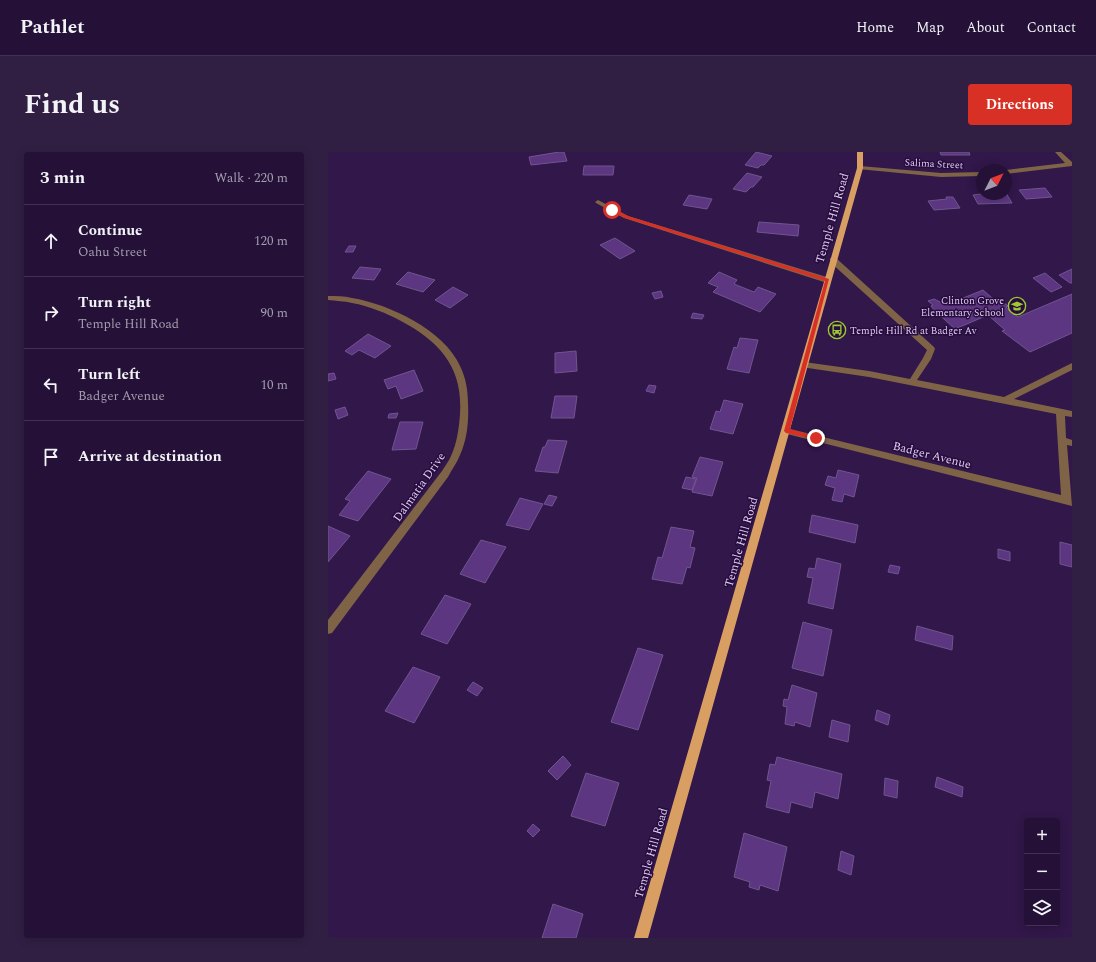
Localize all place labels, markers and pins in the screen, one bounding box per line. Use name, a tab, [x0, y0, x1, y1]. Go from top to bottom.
place label: Clinton Grove Elementary School	[921, 293, 1004, 321]
school or university icon: Clinton Grove Elementary School	[1007, 296, 1027, 316]
bus stop icon: Temple Hill Rd at Badger Av	[827, 320, 847, 340]
place label: Temple Hill Rd at Badger Av	[850, 323, 978, 339]

